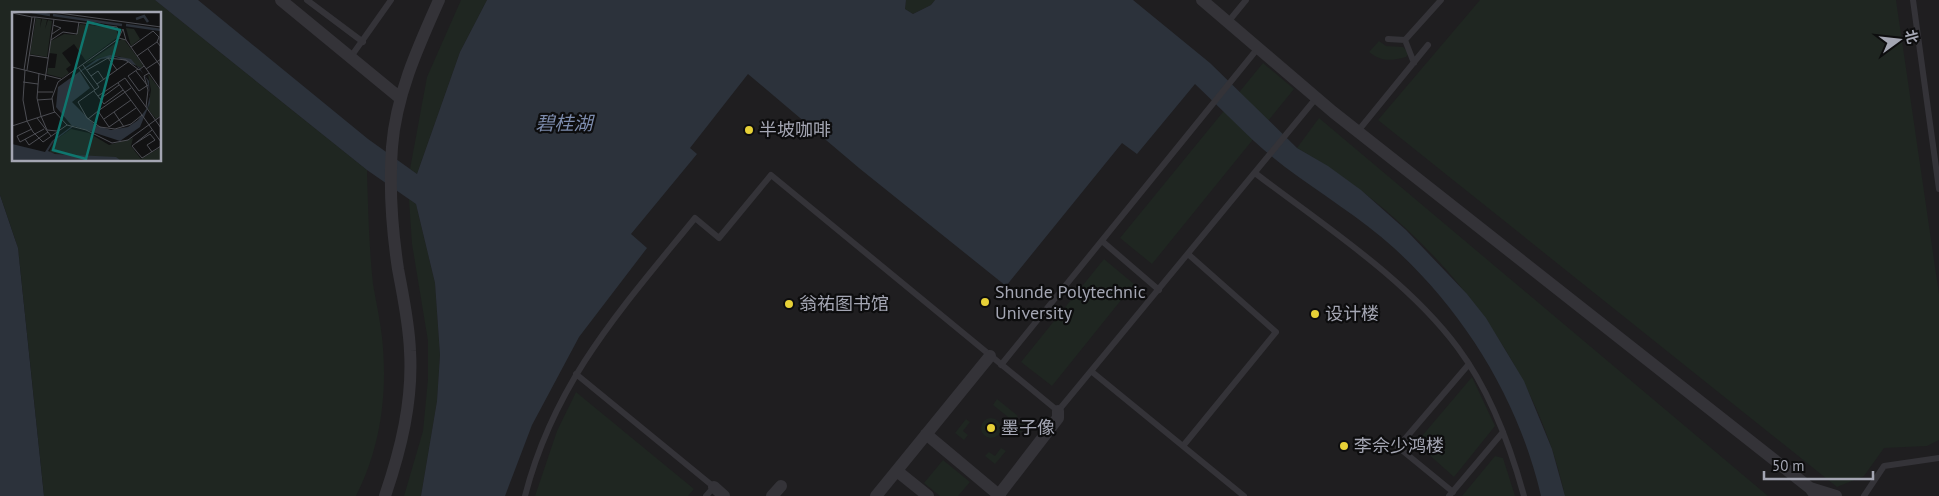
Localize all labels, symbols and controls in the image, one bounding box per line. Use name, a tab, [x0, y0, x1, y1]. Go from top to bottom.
inset map	[12, 12, 161, 161]
north arrow	[1874, 15, 1924, 65]
text: 北	[1901, 28, 1922, 46]
water label: 碧桂湖	[535, 111, 595, 135]
place label: 半坡咖啡	[759, 118, 831, 141]
marker: 半坡咖啡	[743, 124, 755, 136]
place label: Shunde Polytechnic University	[995, 280, 1146, 324]
place label: 翁祐图书馆	[799, 292, 889, 315]
marker: Shunde Polytechnic University	[979, 296, 991, 308]
marker: 翁祐图书馆	[783, 298, 795, 310]
place label: 设计楼	[1325, 302, 1379, 325]
marker: 设计楼	[1309, 308, 1321, 320]
place label: 墨子像	[1001, 416, 1055, 439]
marker: 墨子像	[985, 422, 997, 434]
place label: 李佘少鸿楼	[1354, 434, 1444, 457]
marker: 李佘少鸿楼	[1338, 440, 1350, 452]
scale bar	[1764, 448, 1873, 480]
text: 50 m	[1772, 456, 1805, 475]

